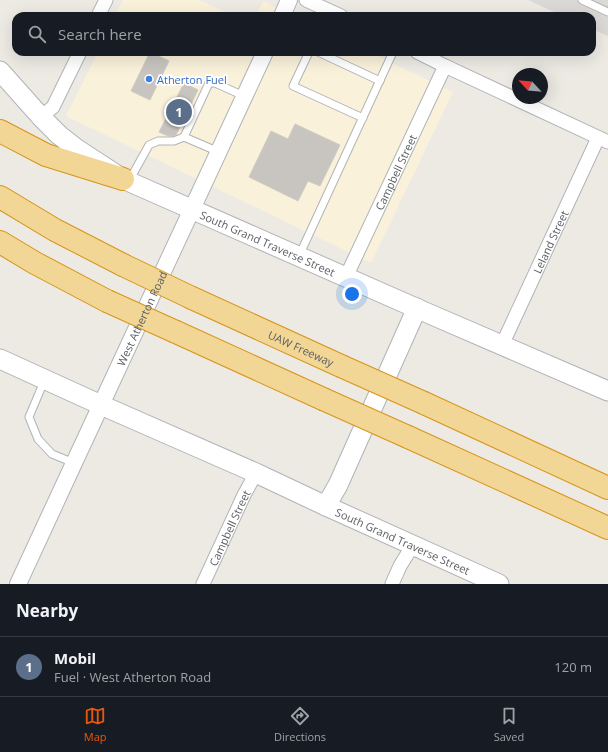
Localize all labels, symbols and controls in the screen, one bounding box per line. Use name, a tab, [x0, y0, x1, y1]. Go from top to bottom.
search box	[12, 12, 596, 56]
icon: search	[26, 23, 48, 45]
text: Search here	[58, 24, 142, 44]
north arrow	[512, 68, 548, 104]
place label: Atherton Fuel	[157, 72, 227, 87]
marker: Atherton Fuel	[144, 74, 154, 84]
pin: 1	[166, 97, 192, 127]
street label: Campbell Street	[371, 132, 420, 212]
street label: South Grand Traverse Street	[198, 207, 338, 279]
street label: Leland Street	[529, 208, 571, 276]
street label: West Atherton Road	[113, 268, 170, 368]
your location	[342, 284, 362, 304]
street label: UAW Freeway	[266, 326, 337, 370]
street label: Campbell Street	[205, 487, 253, 568]
street label: South Grand Traverse Street	[333, 504, 473, 578]
text: Nearby	[16, 599, 78, 622]
text: Mobil	[54, 648, 96, 668]
text: 1	[25, 658, 33, 676]
text: 120 m	[554, 658, 592, 676]
text: Fuel · West Atherton Road	[54, 668, 211, 686]
tab: Map	[84, 705, 107, 744]
tab: Directions	[274, 705, 326, 744]
tab: Saved	[494, 705, 524, 744]

